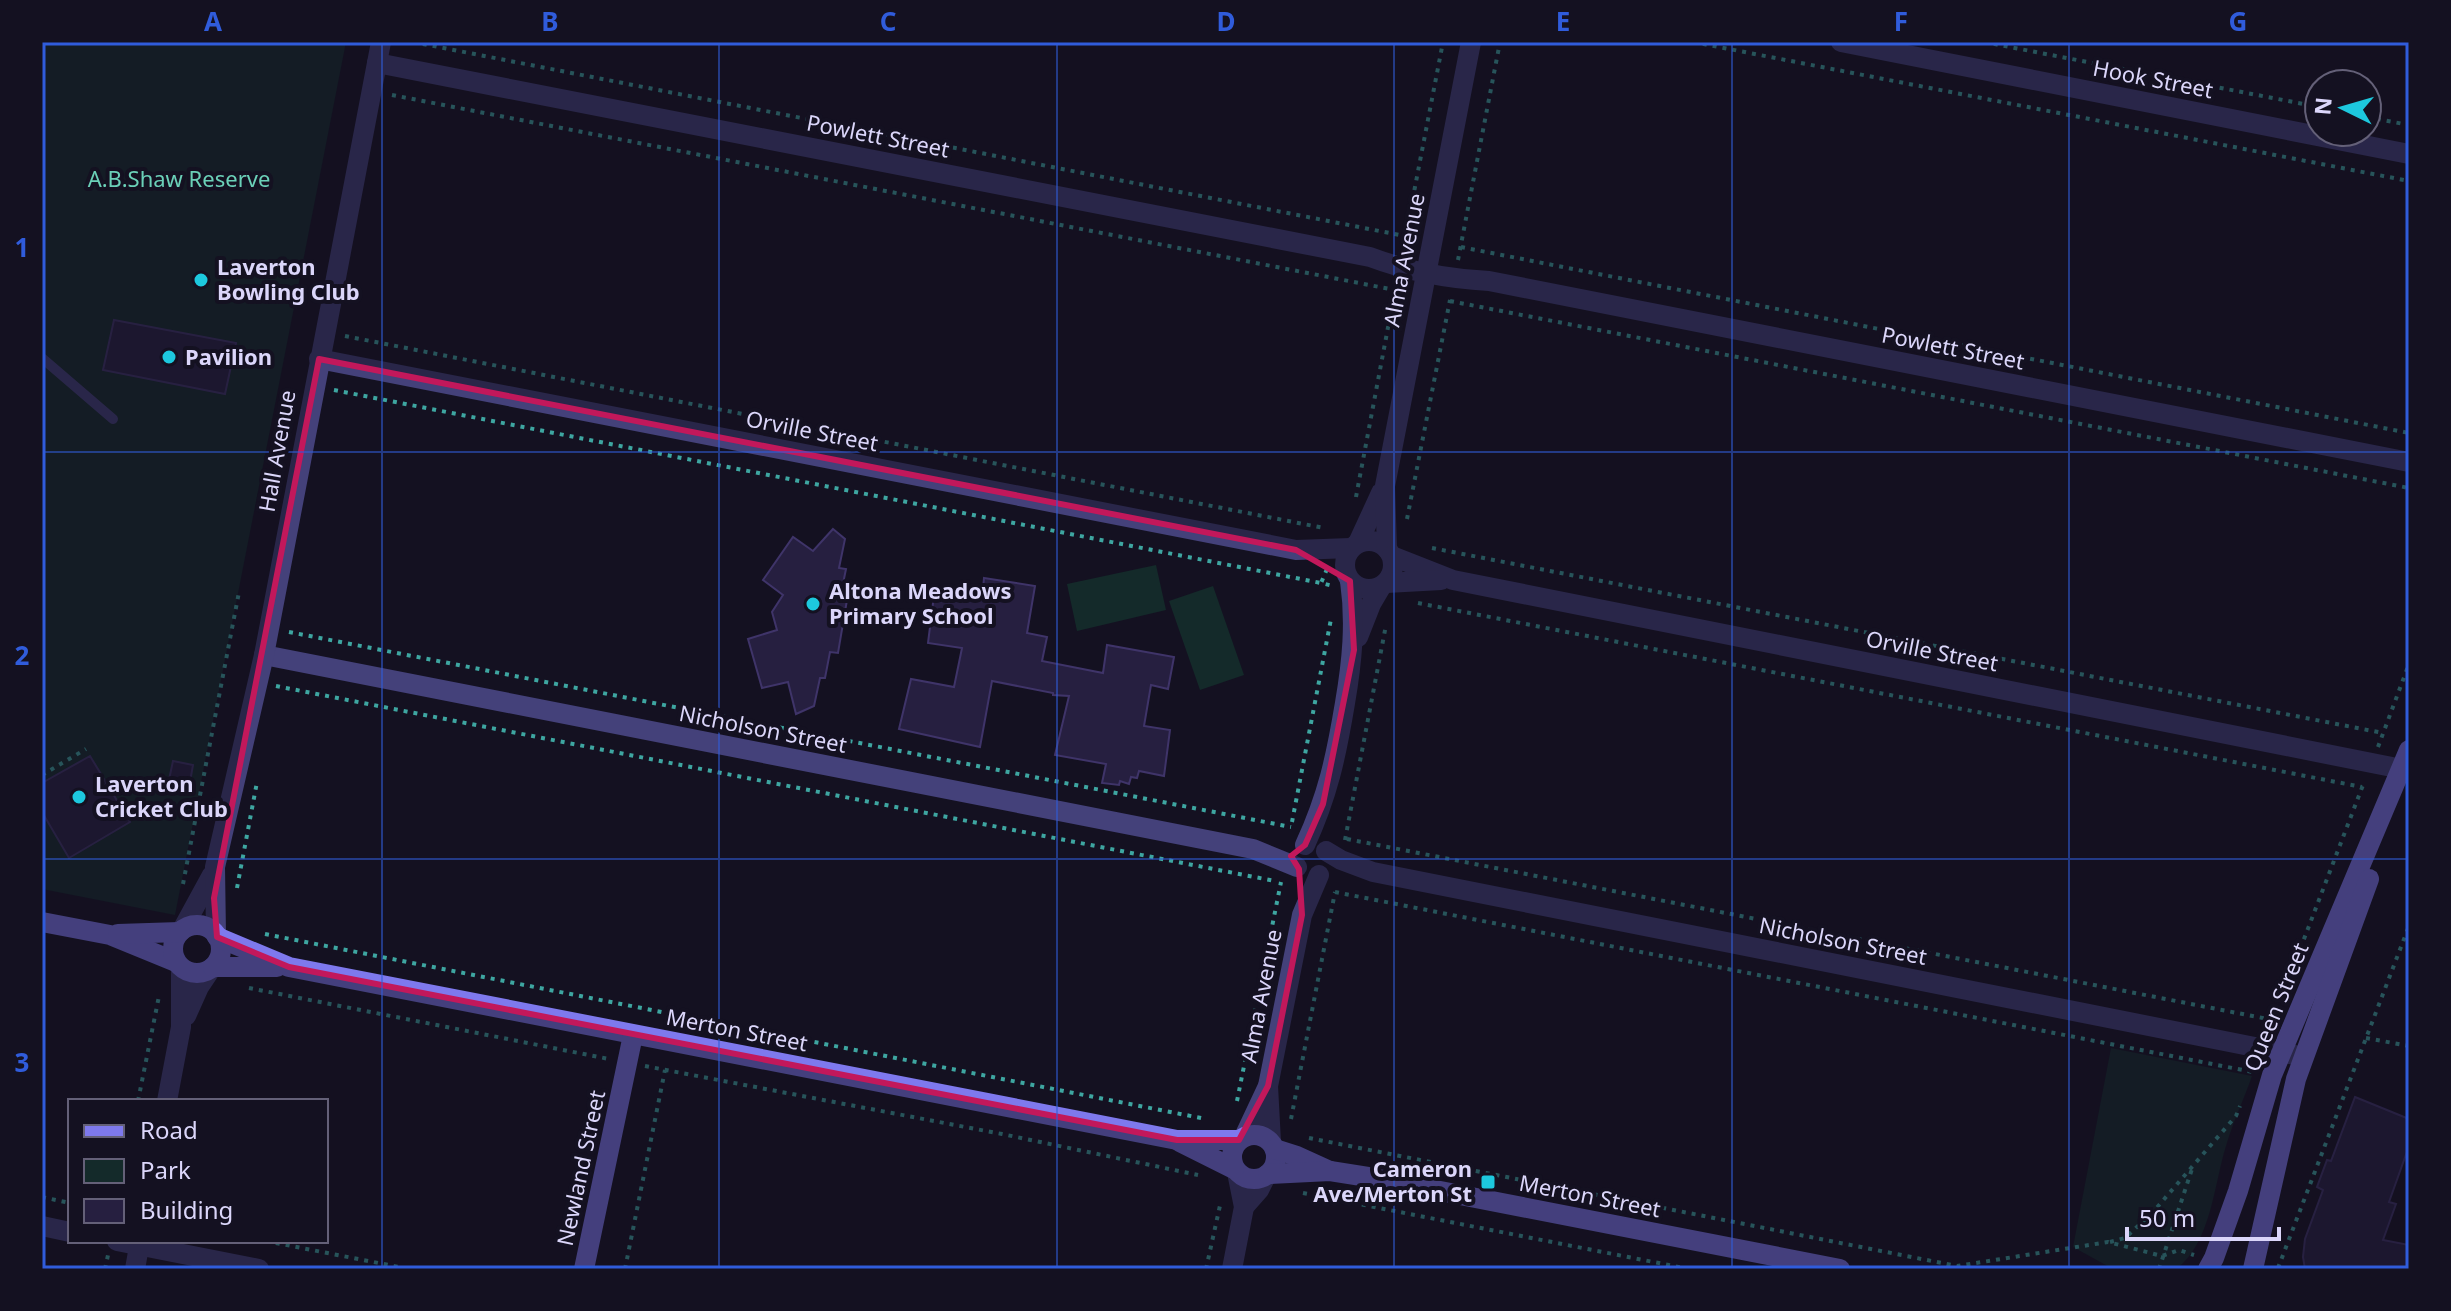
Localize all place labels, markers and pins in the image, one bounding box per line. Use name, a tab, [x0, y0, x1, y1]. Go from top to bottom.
place label: Laverton Bowling Club	[217, 251, 360, 306]
marker: Laverton Bowling Club	[192, 271, 210, 289]
place label: Pavilion	[185, 341, 272, 371]
marker: Pavilion	[160, 348, 178, 366]
place label: Altona Meadows Primary School	[829, 575, 1011, 630]
marker: Altona Meadows Primary School	[804, 595, 822, 613]
place label: Laverton Cricket Club	[95, 768, 228, 823]
marker: Laverton Cricket Club	[70, 788, 88, 806]
place label: Cameron Ave/Merton St	[1313, 1153, 1472, 1208]
marker: Cameron Ave/Merton St	[1479, 1173, 1497, 1191]

